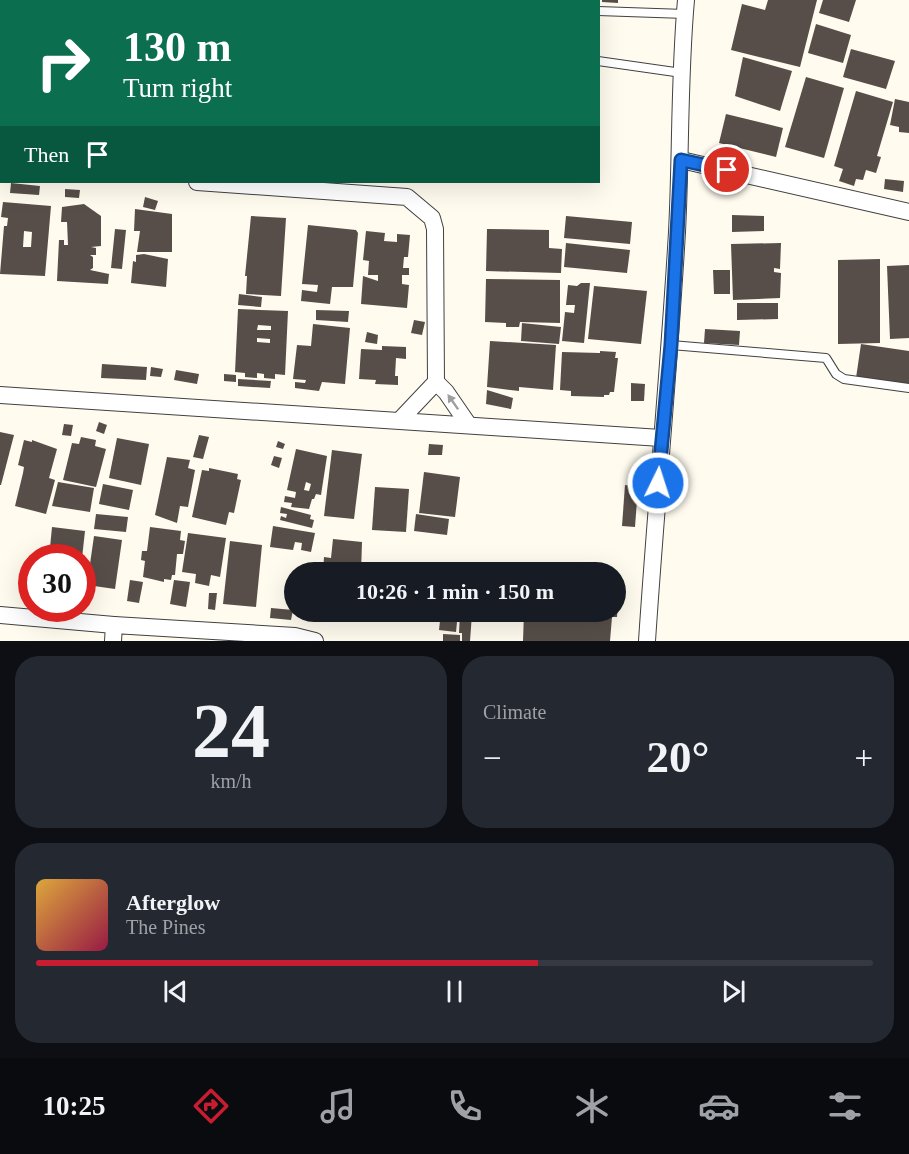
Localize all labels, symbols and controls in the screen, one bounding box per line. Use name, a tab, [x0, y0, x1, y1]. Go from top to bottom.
icon: right	[24, 24, 102, 102]
text: 130 m	[123, 24, 232, 70]
text: Turn right	[123, 73, 232, 103]
icon: arrive	[81, 138, 114, 171]
text: Then	[24, 142, 69, 167]
pin	[701, 144, 752, 195]
icon: arrive	[710, 153, 743, 186]
one-way arrow	[448, 394, 459, 410]
position arrow	[626, 451, 690, 515]
speed limit sign: 30	[18, 544, 96, 622]
text: 10:26 · 1 min · 150 m	[356, 579, 554, 604]
text: 24	[192, 687, 270, 774]
text: Climate	[483, 701, 546, 723]
text: 20°	[647, 732, 710, 782]
text: −	[483, 740, 502, 776]
text: +	[854, 740, 873, 776]
text: km/h	[210, 770, 252, 792]
text: Afterglow	[126, 890, 220, 915]
text: The Pines	[126, 916, 205, 938]
icon: previous	[159, 975, 192, 1008]
icon: pause	[438, 975, 471, 1008]
icon: next	[717, 975, 750, 1008]
icon: directions	[190, 1085, 232, 1127]
icon: music	[317, 1085, 359, 1127]
icon: phone	[444, 1085, 486, 1127]
icon: climate	[571, 1085, 613, 1127]
icon: car	[698, 1085, 740, 1127]
icon: filters	[824, 1085, 866, 1127]
text: 10:25	[42, 1091, 105, 1121]

